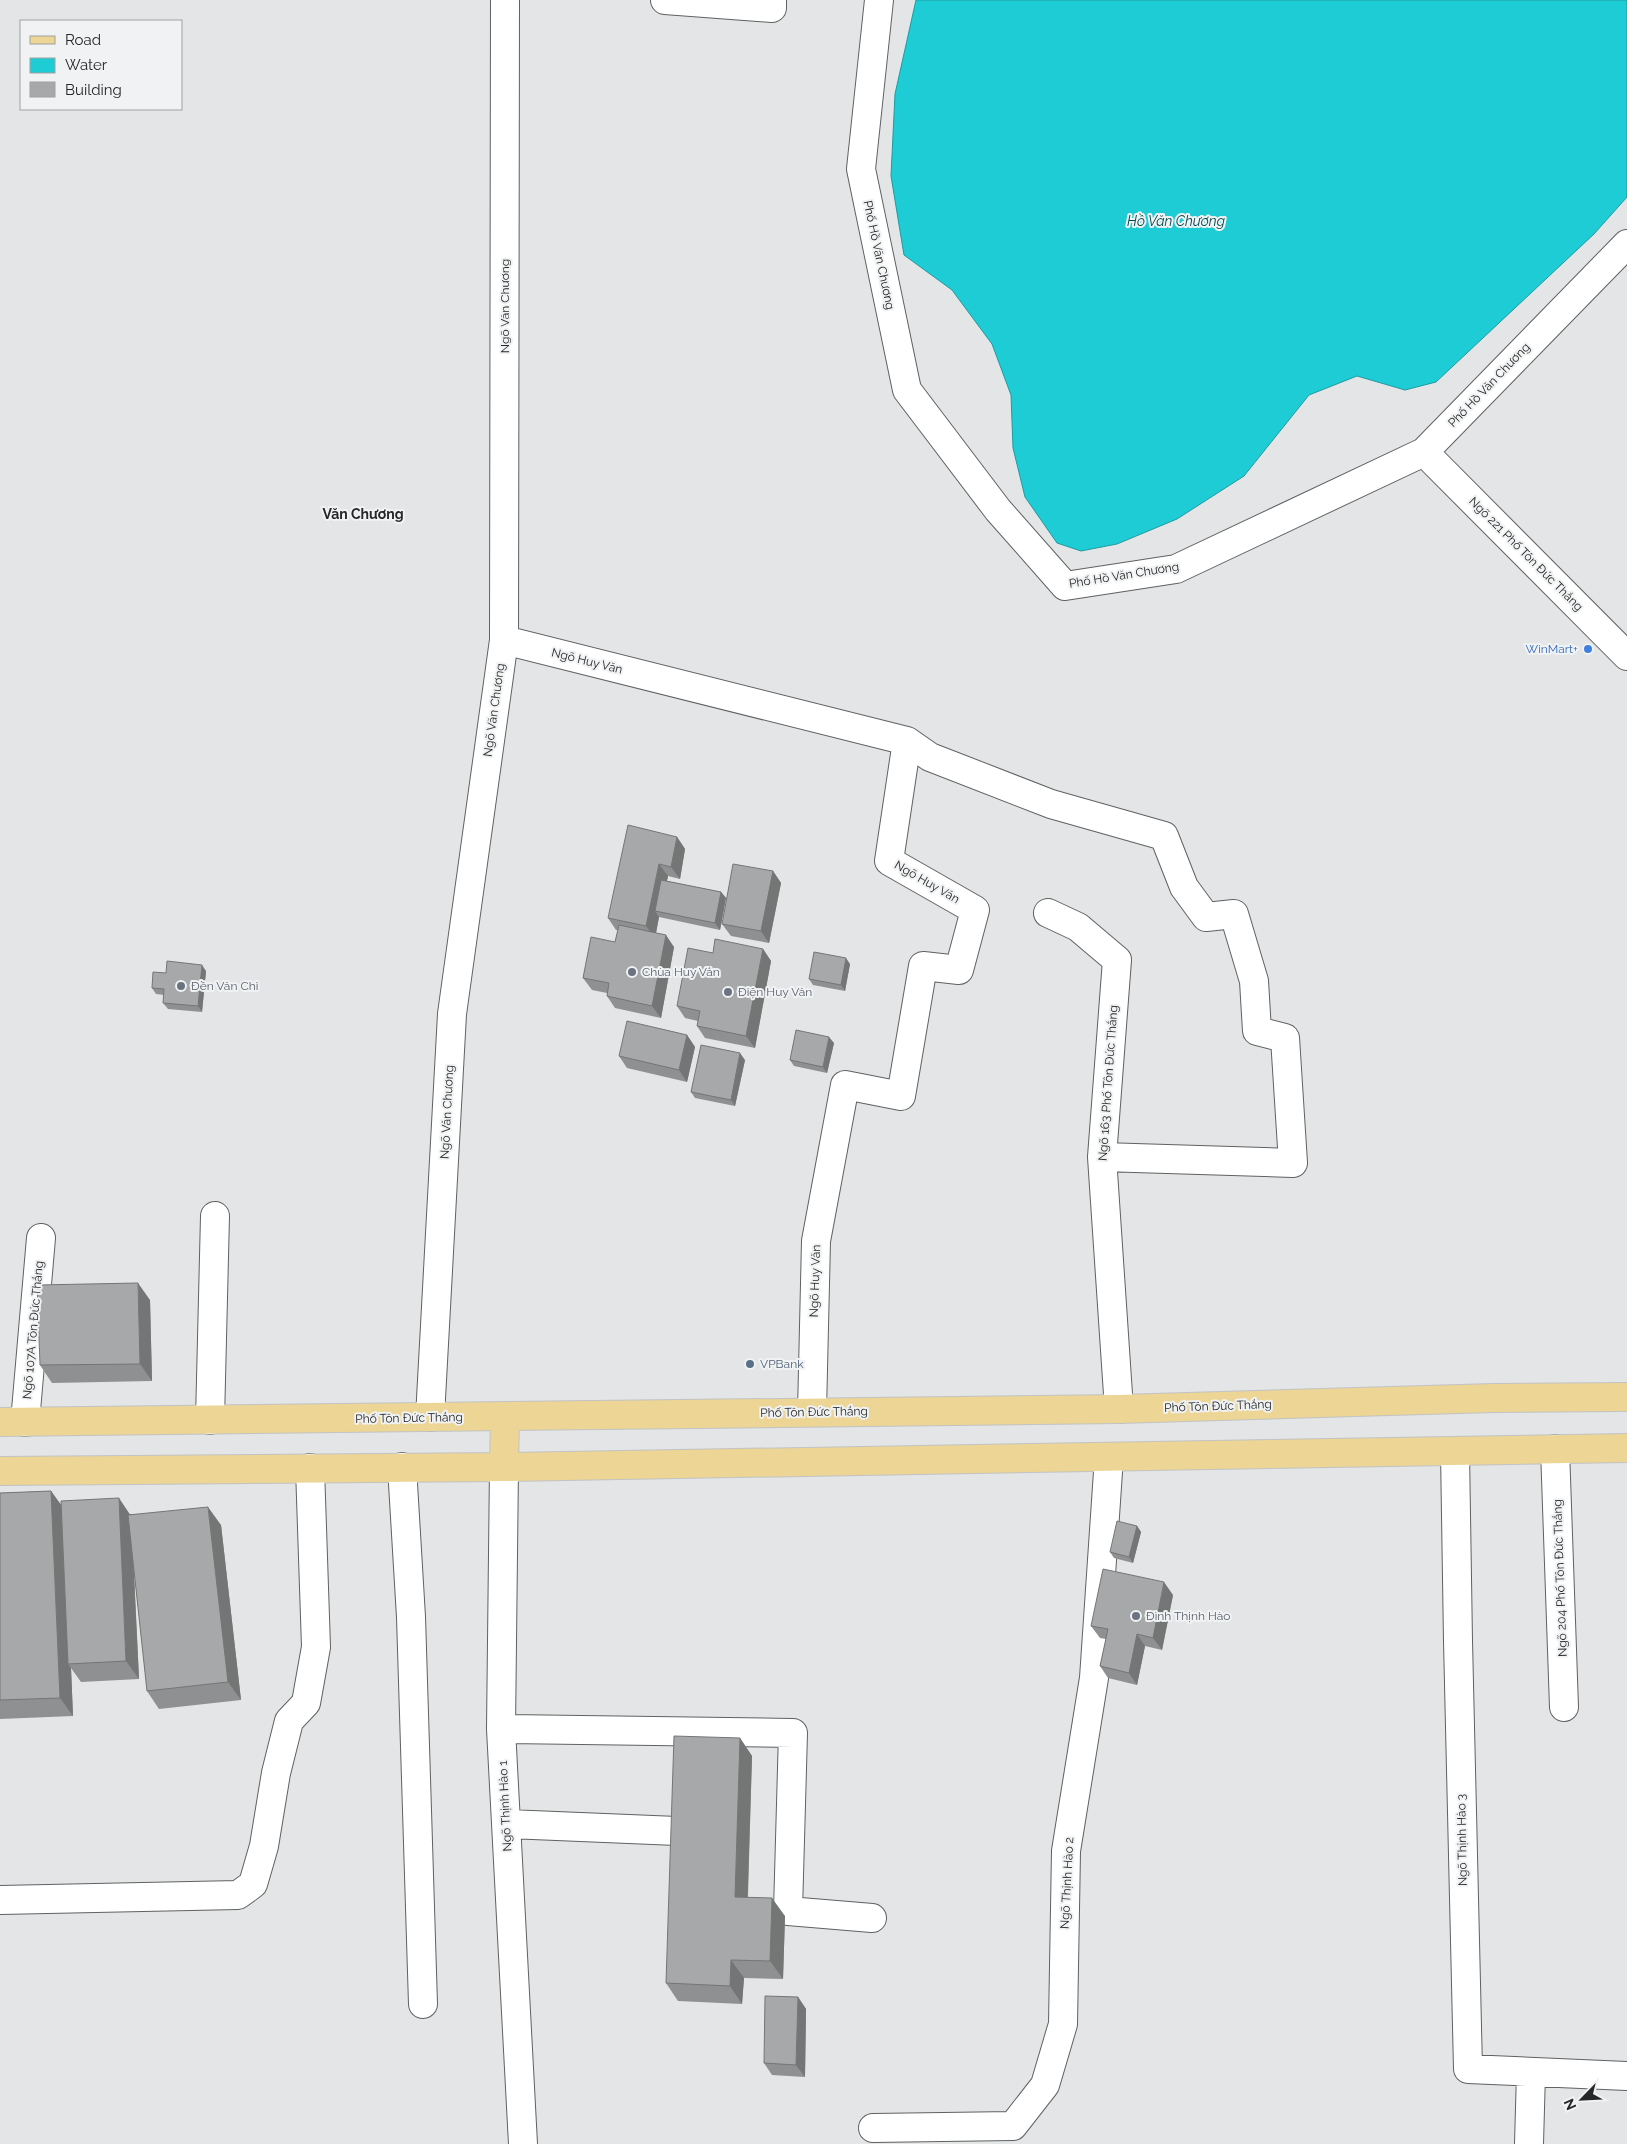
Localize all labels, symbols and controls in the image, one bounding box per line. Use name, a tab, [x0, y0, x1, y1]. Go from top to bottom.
legend	[20, 20, 182, 110]
text: Road	[65, 31, 101, 49]
text: Water	[65, 56, 108, 74]
text: Building	[65, 81, 122, 99]
street label: Phố Hồ Văn Chương	[861, 199, 897, 311]
water label: Hồ Văn Chương	[1127, 213, 1225, 229]
street label: Ngõ Văn Chương	[498, 259, 512, 353]
street label: Phố Hồ Văn Chương	[1445, 340, 1533, 430]
street label: Ngõ 221 Phố Tôn Đức Thắng	[1466, 494, 1586, 614]
district label: Văn Chương	[322, 506, 404, 522]
street label: Phố Hồ Văn Chương	[1068, 559, 1180, 591]
place label: WinMart+	[1526, 642, 1578, 656]
marker: WinMart+	[1582, 643, 1594, 655]
street label: Ngõ Huy Văn	[550, 645, 624, 677]
street label: Ngõ Văn Chương	[480, 662, 508, 758]
street label: Ngõ Huy Văn	[892, 858, 962, 906]
place label: Chùa Huy Văn	[642, 965, 720, 979]
marker: Chùa Huy Văn	[626, 966, 638, 978]
place label: Đền Văn Chỉ	[191, 979, 258, 993]
marker: Đền Văn Chỉ	[175, 980, 187, 992]
place label: Điện Huy Văn	[738, 985, 812, 999]
marker: Điện Huy Văn	[722, 986, 734, 998]
street label: Ngõ 163 Phố Tôn Đức Thắng	[1096, 1004, 1120, 1162]
street label: Ngõ Văn Chương	[438, 1064, 456, 1160]
street label: Ngõ Huy Văn	[807, 1244, 823, 1318]
street label: Ngõ 107A Tôn Đức Thắng	[20, 1260, 46, 1400]
place label: VPBank	[760, 1357, 804, 1371]
marker: VPBank	[744, 1358, 756, 1370]
street label: Phố Tôn Đức Thắng	[1164, 1397, 1272, 1415]
street label: Phố Tôn Đức Thắng	[760, 1404, 868, 1420]
street label: Phố Tôn Đức Thắng	[355, 1410, 463, 1426]
street label: Ngõ 204 Phố Tôn Đức Thắng	[1550, 1499, 1570, 1657]
place label: Đình Thịnh Hào	[1146, 1609, 1230, 1623]
marker: Đình Thịnh Hào	[1130, 1610, 1142, 1622]
street label: Ngõ Thịnh Hào 1	[496, 1760, 514, 1852]
street label: Ngõ Thịnh Hào 3	[1454, 1794, 1470, 1886]
street label: Ngõ Thịnh Hào 2	[1058, 1837, 1076, 1929]
north arrow	[1557, 2074, 1607, 2124]
text: N	[1561, 2096, 1580, 2112]

